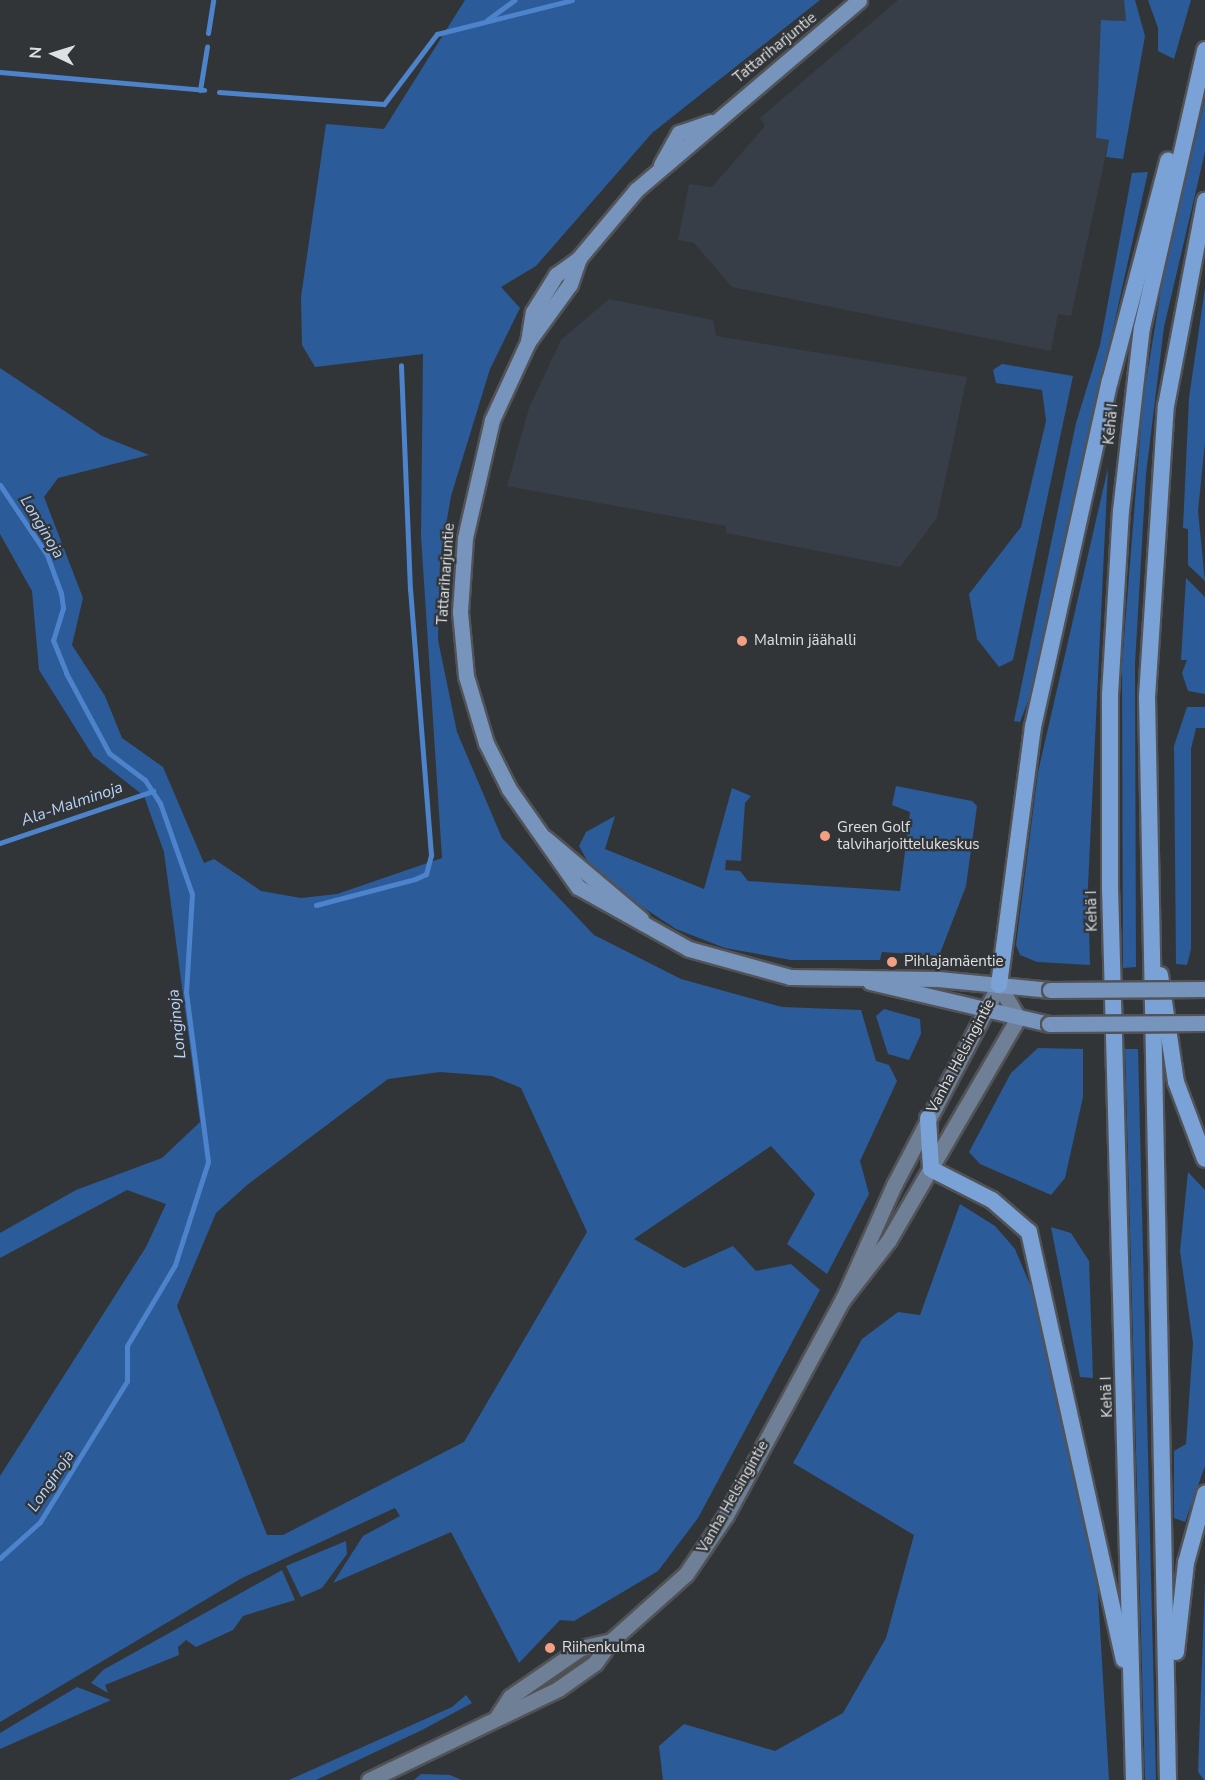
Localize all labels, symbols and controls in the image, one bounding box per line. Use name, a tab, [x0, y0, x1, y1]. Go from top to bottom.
street label: Tattariharjuntie	[730, 9, 820, 87]
north arrow	[24, 24, 84, 84]
text: N	[25, 46, 47, 59]
street label: Kehä I	[1100, 402, 1122, 446]
water label: Longinoja	[16, 492, 68, 562]
street label: Tattariharjuntie	[433, 523, 459, 625]
place label: Malmin jäähalli	[754, 632, 856, 650]
marker: Malmin jäähalli	[735, 634, 749, 648]
water label: Ala-Malminoja	[19, 778, 125, 830]
place label: Green Golf talviharjoittelukeskus	[837, 818, 980, 853]
marker: Green Golf talviharjoittelukeskus	[818, 829, 832, 843]
street label: Kehä I	[1083, 890, 1101, 932]
place label: Pihlajamäentie	[904, 953, 1003, 971]
marker: Pihlajamäentie	[885, 955, 899, 969]
water label: Longinoja	[164, 988, 190, 1060]
street label: Vanha Helsingintie	[923, 996, 999, 1116]
street label: Kehä I	[1097, 1376, 1117, 1418]
street label: Vanha Helsingintie	[694, 1438, 772, 1556]
water label: Longinoja	[23, 1447, 79, 1515]
place label: Riihenkulma	[562, 1639, 645, 1657]
marker: Riihenkulma	[543, 1641, 557, 1655]

